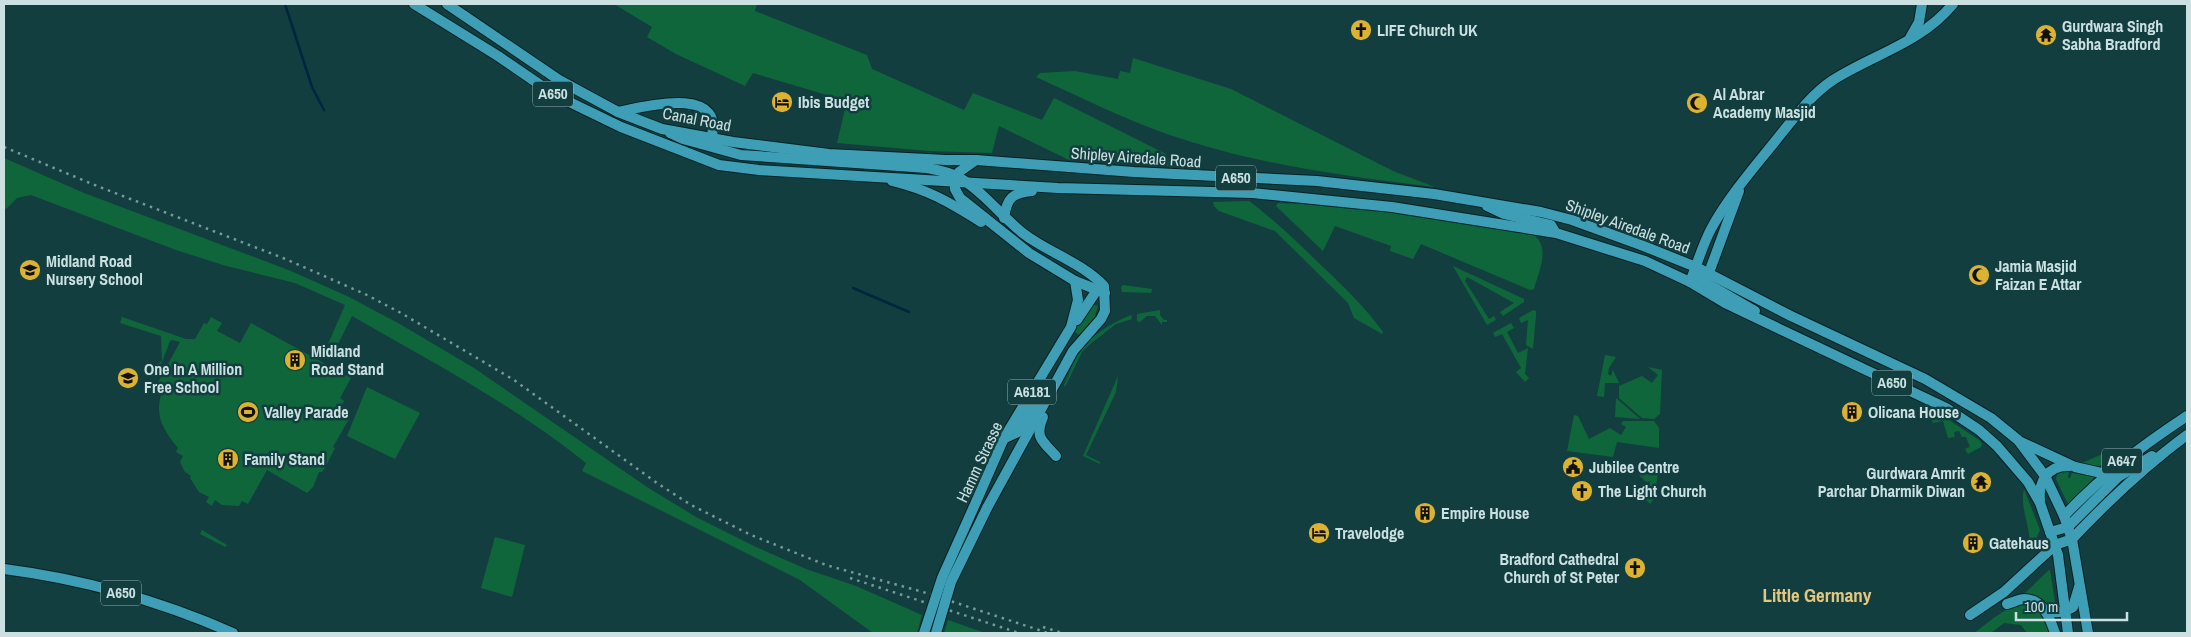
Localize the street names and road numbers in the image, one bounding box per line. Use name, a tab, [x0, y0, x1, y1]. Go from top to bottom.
road number: A650	[533, 82, 573, 106]
street label: Canal Road	[661, 102, 733, 136]
street label: Shipley Airedale Road	[1070, 141, 1202, 173]
road number: A650	[1216, 166, 1256, 190]
street label: Shipley Airedale Road	[1563, 193, 1693, 259]
road number: A650	[1872, 370, 1912, 396]
road number: A6181	[1008, 380, 1056, 404]
street label: Hamm Strasse	[951, 418, 1007, 506]
road number: A647	[2102, 448, 2142, 474]
road number: A650	[101, 580, 141, 606]

